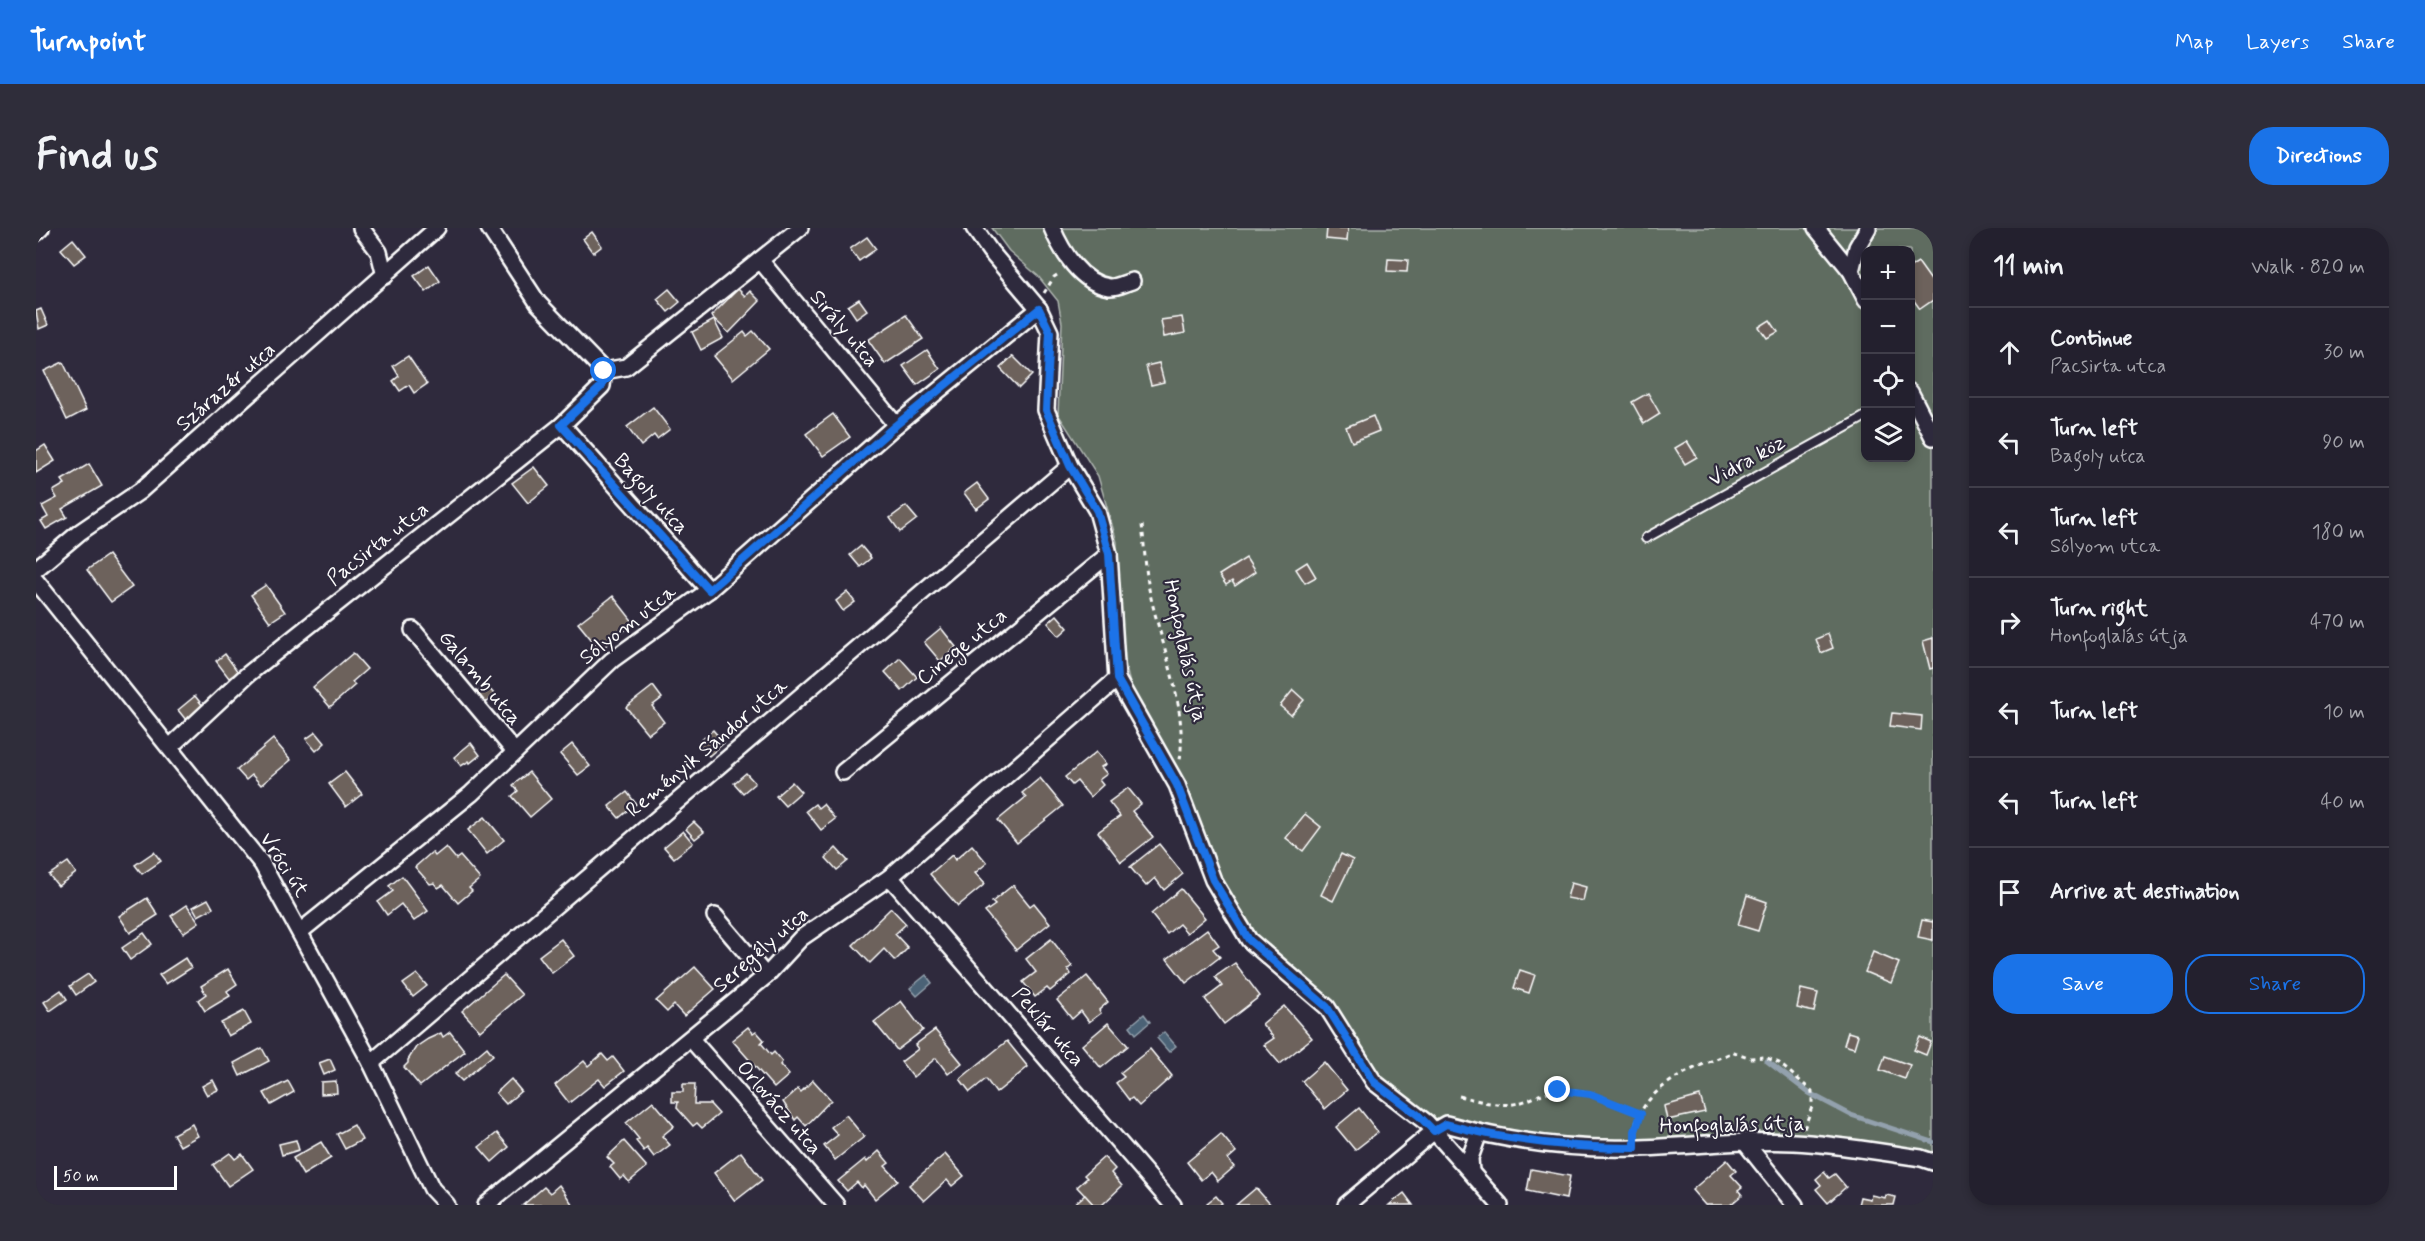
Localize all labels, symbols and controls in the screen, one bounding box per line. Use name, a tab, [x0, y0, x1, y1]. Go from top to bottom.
text: Turnpoint	[30, 24, 146, 61]
text: Map	[2175, 28, 2213, 56]
text: Layers	[2246, 28, 2309, 56]
text: Share	[2342, 28, 2395, 56]
button: Directions	[2249, 127, 2389, 185]
text: Find us	[36, 129, 158, 184]
map controls	[1861, 246, 1915, 462]
button: +	[1861, 246, 1915, 300]
text: 11 min	[1993, 250, 2064, 284]
text: Walk · 820 m	[2251, 254, 2365, 281]
street label: Sirály utca	[803, 284, 885, 374]
button: −	[1861, 300, 1915, 354]
text: Continue	[2050, 325, 2132, 353]
street label: Szárazér utca	[170, 336, 282, 438]
icon: ahead	[1993, 336, 2026, 369]
text: 30 m	[2323, 339, 2365, 366]
text: Pacsirta utca	[2050, 353, 2166, 380]
button: locate	[1861, 354, 1915, 408]
route start	[590, 357, 616, 383]
button: layers	[1861, 408, 1915, 462]
text: Turn left	[2050, 415, 2138, 443]
icon: left	[1993, 426, 2026, 459]
street label: Vidra köz	[1703, 428, 1791, 494]
text: 90 m	[2322, 429, 2365, 456]
text: Bagoly utca	[2050, 443, 2146, 470]
street label: Bagoly utca	[606, 447, 695, 542]
street label: Pacsirta utca	[321, 495, 435, 593]
text: Turn left	[2050, 505, 2138, 533]
icon: left	[1993, 516, 2026, 549]
text: 180 m	[2312, 519, 2365, 546]
text: Sólyom utca	[2050, 533, 2160, 560]
street label: Honfoglalás útja	[1154, 577, 1214, 725]
street label: Sólyom utca	[574, 578, 683, 672]
text: Turn right	[2050, 595, 2148, 623]
street label: Cinege utca	[911, 602, 1014, 693]
icon: right	[1993, 606, 2026, 639]
text: 470 m	[2310, 609, 2365, 636]
text: Honfoglalás útja	[2050, 623, 2188, 650]
street label: Galamb utca	[432, 624, 528, 732]
street label: Reményik Sándor utca	[620, 672, 794, 824]
icon: left	[1993, 696, 2026, 729]
text: Turn left	[2050, 698, 2138, 726]
text: 10 m	[2323, 699, 2365, 726]
icon: left	[1993, 786, 2026, 819]
text: Turn left	[2050, 788, 2138, 816]
text: 40 m	[2321, 789, 2365, 816]
street label: Vróci út	[253, 827, 316, 903]
icon: arrive	[1993, 876, 2026, 909]
text: Arrive at destination	[2050, 878, 2240, 906]
street label: Seregély utca	[707, 900, 816, 1000]
button: Save	[1993, 954, 2173, 1014]
button: Share	[2185, 954, 2365, 1014]
street label: Peklár utca	[1005, 981, 1091, 1073]
street label: Orlovácz utca	[730, 1055, 828, 1161]
route end	[1544, 1076, 1570, 1102]
street label: Honfoglalás útja	[1659, 1110, 1805, 1142]
scale bar	[54, 1163, 177, 1190]
text: 50 m	[63, 1166, 99, 1187]

